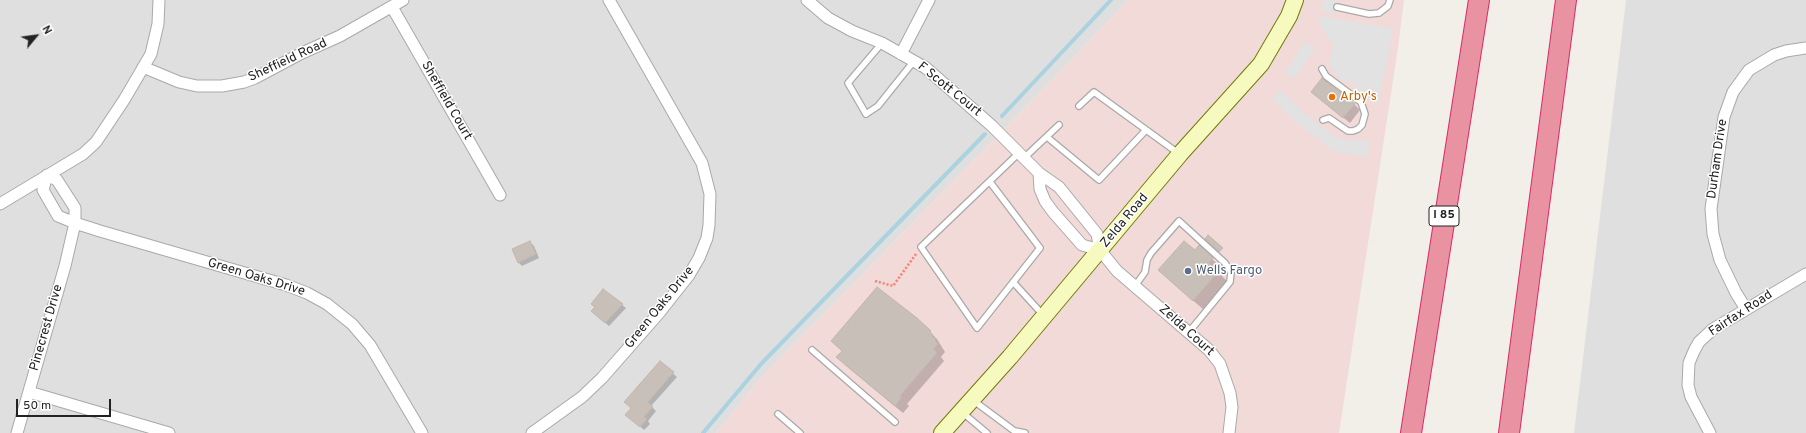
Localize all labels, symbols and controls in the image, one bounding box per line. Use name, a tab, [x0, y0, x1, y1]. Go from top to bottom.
north arrow	[16, 16, 56, 56]
text: N	[38, 23, 55, 37]
street label: Sheffield Road	[246, 36, 330, 86]
street label: Sheffield Court	[417, 59, 475, 143]
street label: F Scott Court	[914, 60, 984, 120]
place label: Arby's	[1340, 89, 1377, 105]
marker: Arby's	[1327, 92, 1337, 102]
street label: Durham Drive	[1705, 118, 1731, 200]
street label: Zelda Road	[1098, 191, 1152, 251]
road number: I 85	[1429, 206, 1459, 226]
street label: Green Oaks Drive	[205, 256, 307, 300]
place label: Wells Fargo	[1196, 263, 1262, 279]
street label: Green Oaks Drive	[622, 264, 698, 352]
marker: Wells Fargo	[1183, 266, 1193, 276]
street label: Pinecrest Drive	[27, 283, 67, 373]
street label: Fairfax Road	[1706, 288, 1776, 340]
street label: Zelda Court	[1155, 302, 1217, 360]
scale bar	[18, 391, 113, 417]
text: 50 m	[23, 398, 51, 414]

